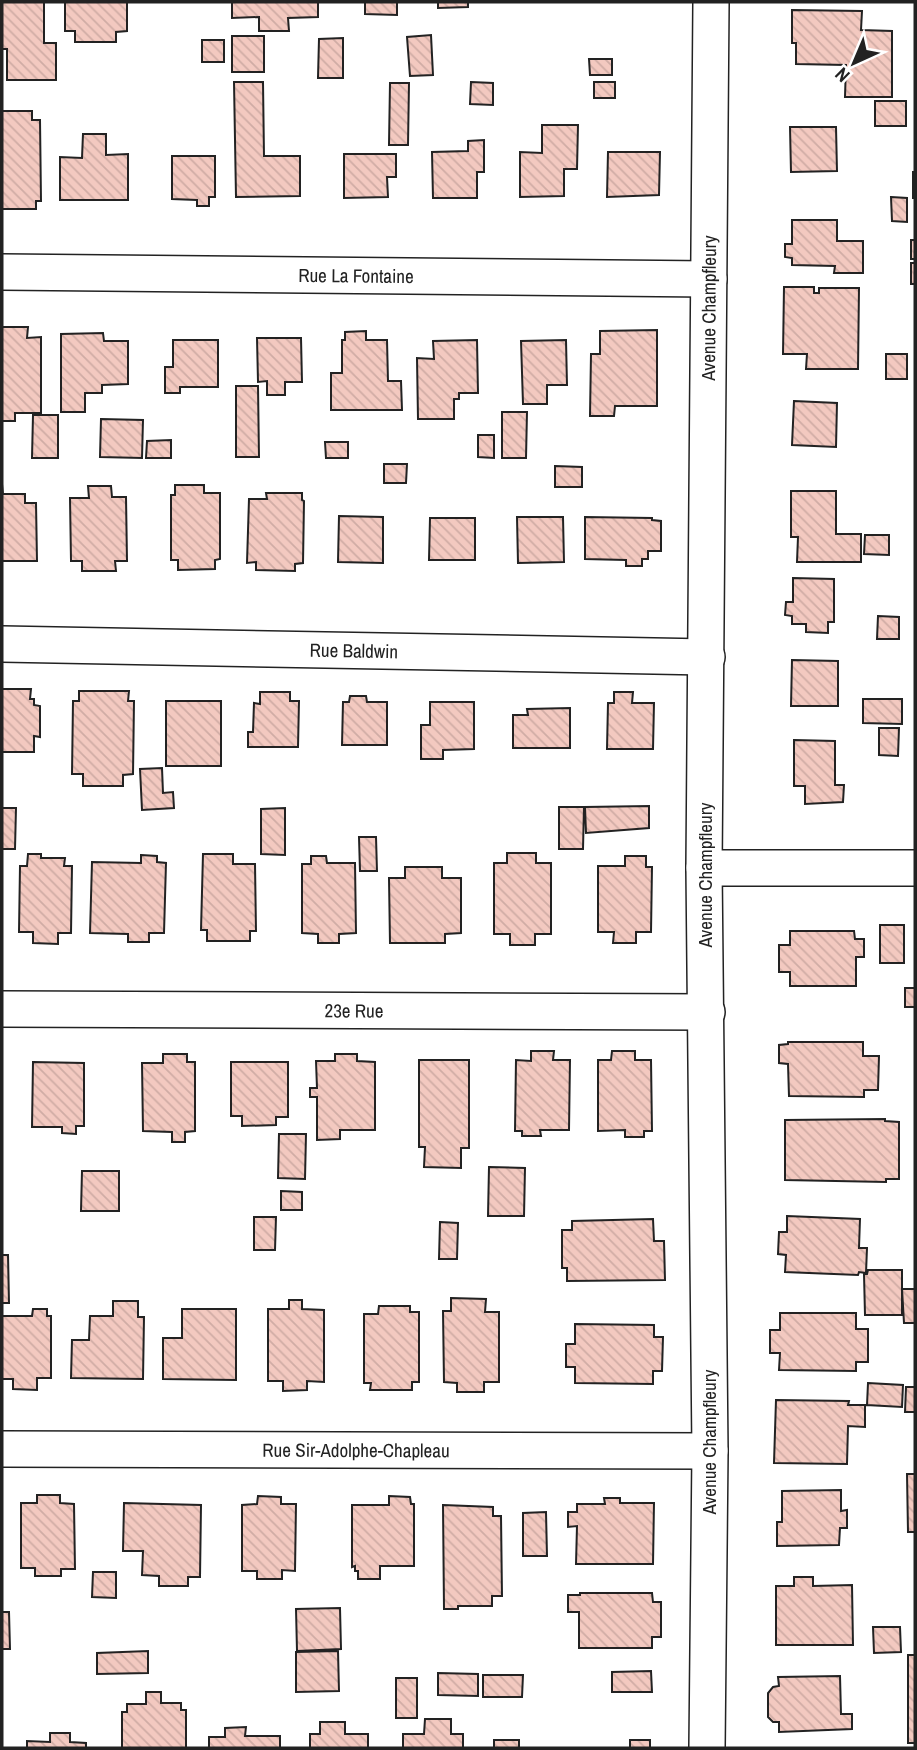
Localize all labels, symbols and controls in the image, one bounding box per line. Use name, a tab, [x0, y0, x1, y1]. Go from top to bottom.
north arrow	[819, 28, 889, 98]
text: N	[829, 62, 855, 88]
street label: Avenue Champfleury	[695, 235, 722, 382]
street label: Rue La Fontaine	[298, 262, 414, 289]
street label: Rue Baldwin	[309, 637, 398, 664]
street label: Avenue Champfleury	[692, 802, 718, 949]
street label: 23e Rue	[324, 997, 384, 1024]
street label: Avenue Champfleury	[696, 1369, 722, 1516]
street label: Rue Sir-Adolphe-Chapleau	[262, 1437, 450, 1463]

